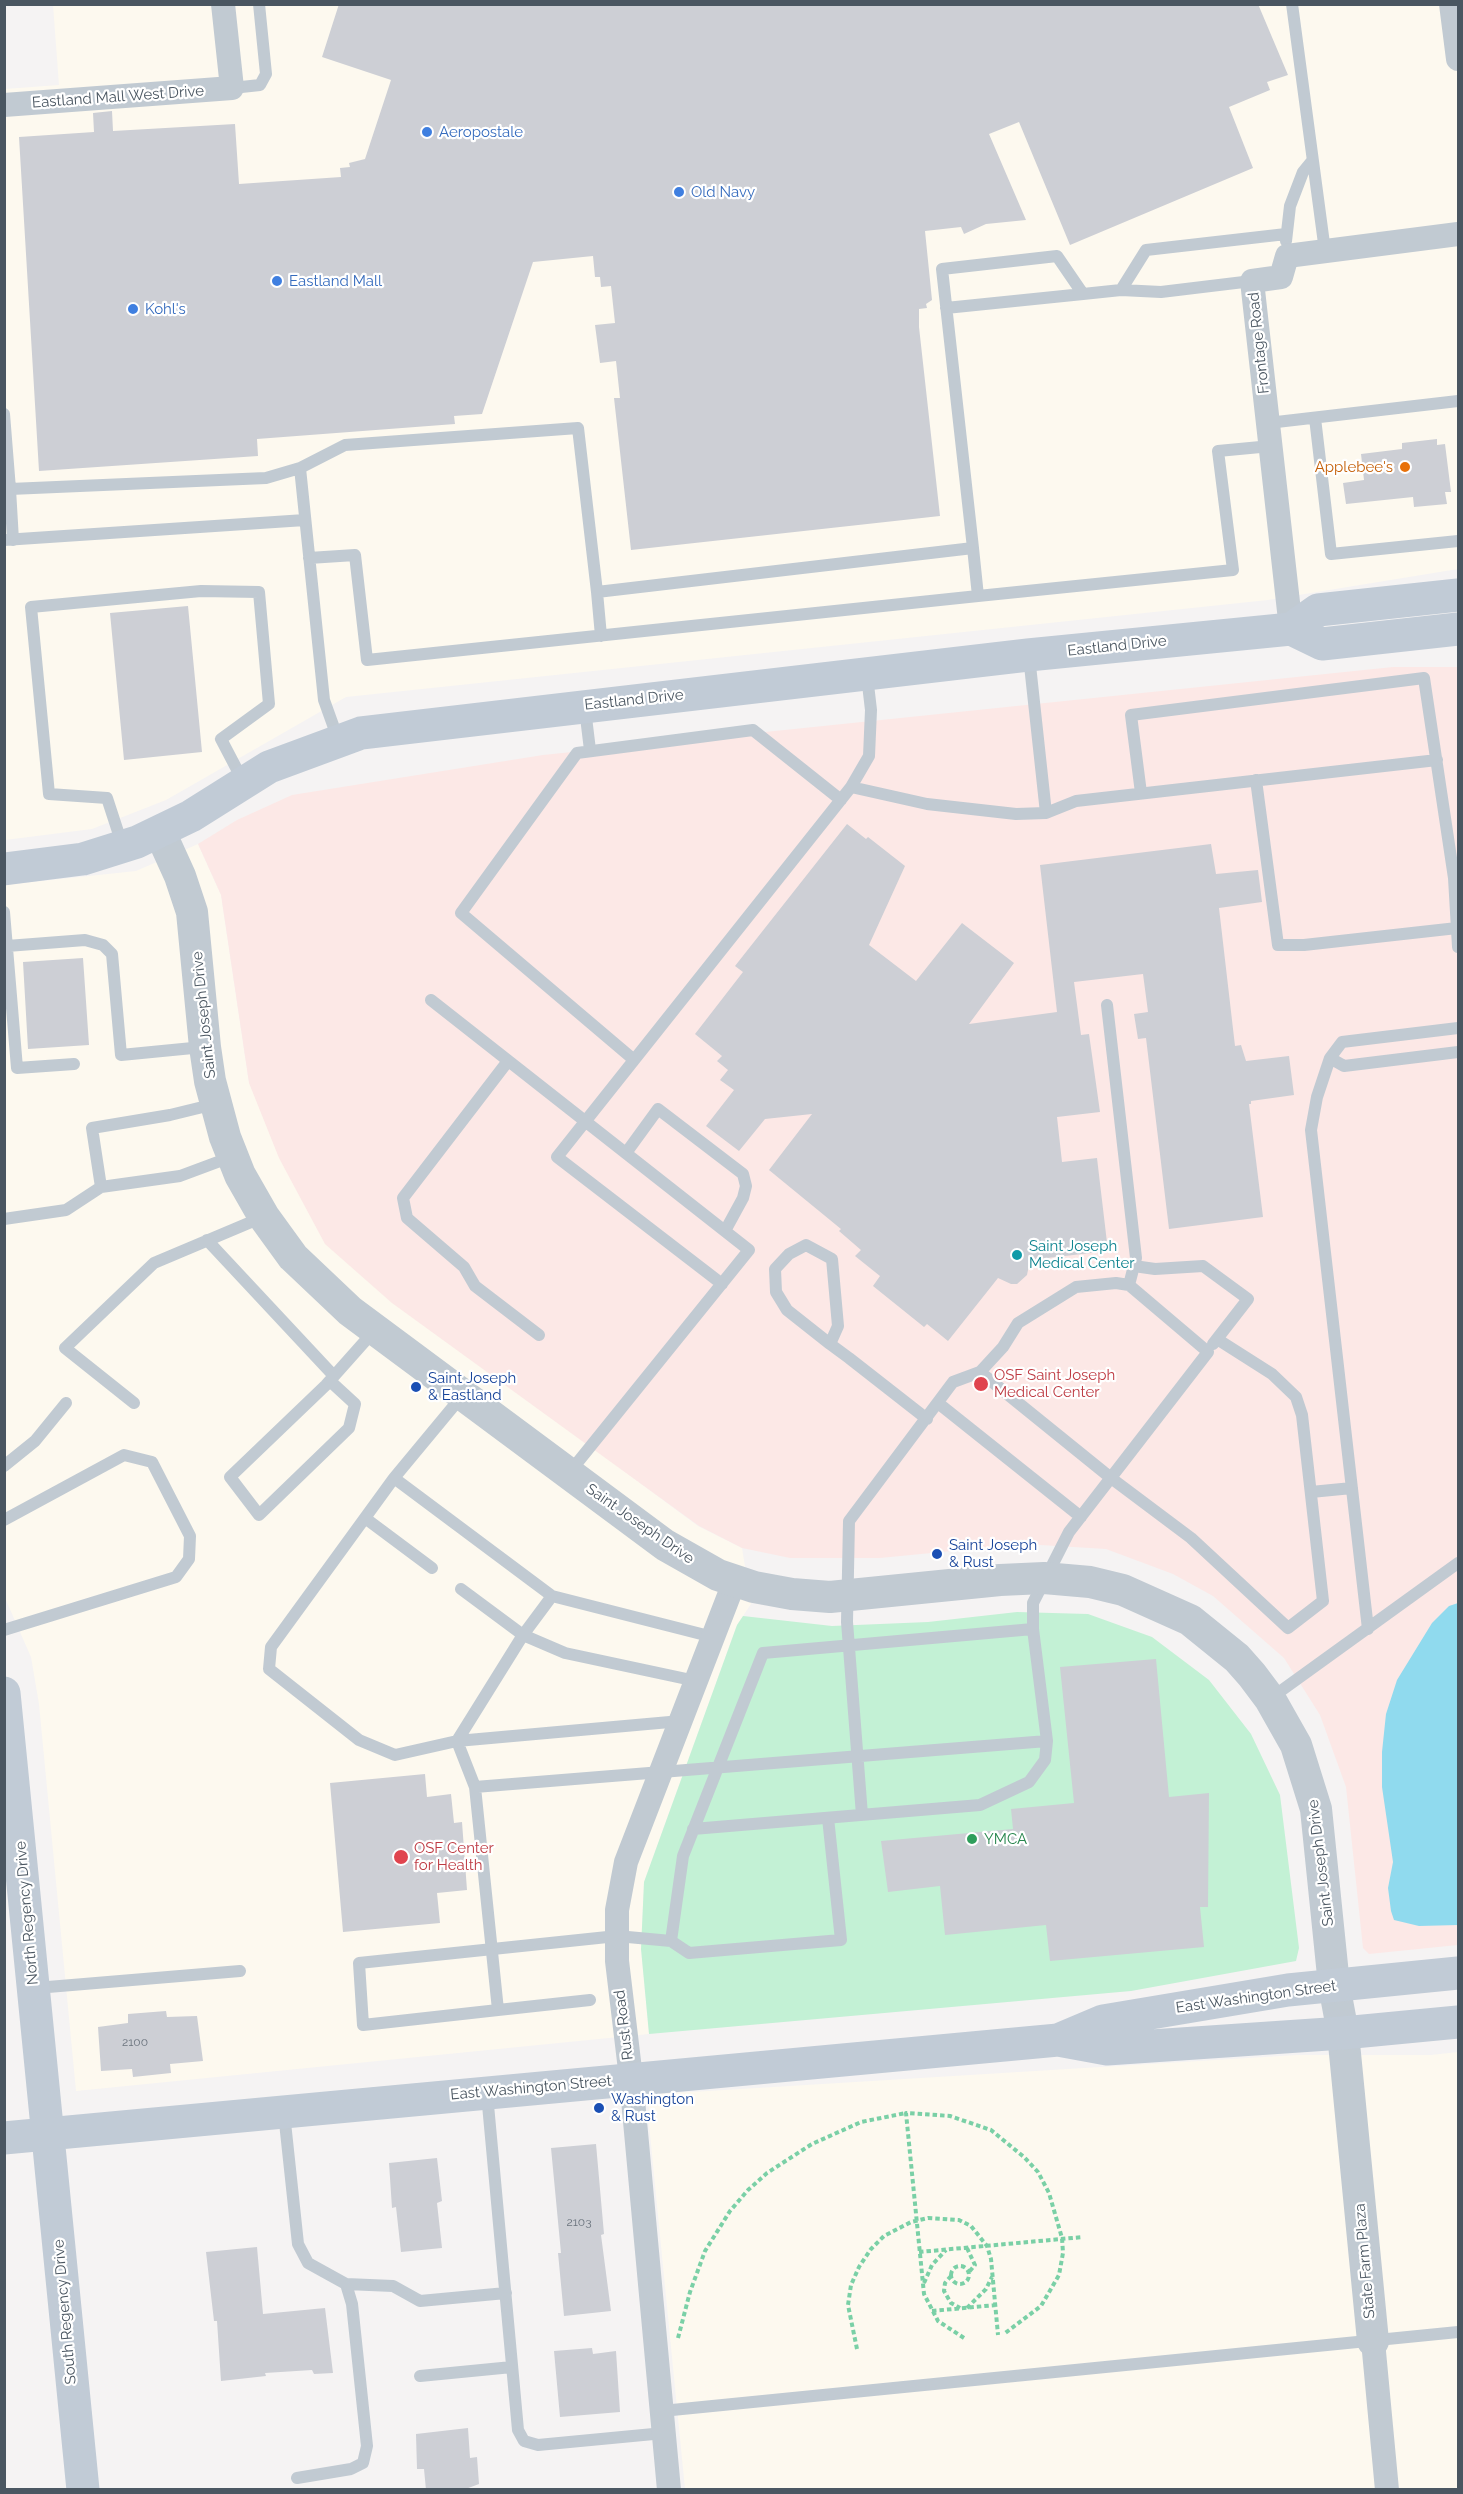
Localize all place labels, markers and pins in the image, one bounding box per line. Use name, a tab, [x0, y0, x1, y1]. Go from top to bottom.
place label: Aeropostale	[439, 123, 523, 141]
marker: Aeropostale	[420, 125, 434, 139]
place label: Old Navy	[691, 183, 755, 201]
marker: Old Navy	[672, 185, 686, 199]
place label: Eastland Mall	[289, 272, 382, 290]
marker: Eastland Mall	[270, 274, 284, 288]
place label: Kohl's	[145, 300, 186, 318]
marker: Kohl's	[126, 302, 140, 316]
place label: Applebee's	[1315, 458, 1393, 476]
marker: Applebee's	[1398, 460, 1412, 474]
place label: Saint Joseph Medical Center	[1029, 1237, 1134, 1272]
marker: Saint Joseph Medical Center	[1010, 1248, 1024, 1262]
place label: OSF Saint Joseph Medical Center	[994, 1366, 1115, 1401]
place label: Saint Joseph & Eastland	[428, 1369, 516, 1404]
marker: OSF Saint Joseph Medical Center	[972, 1375, 990, 1393]
marker: Saint Joseph & Eastland	[409, 1380, 423, 1394]
place label: Saint Joseph & Rust	[949, 1536, 1037, 1571]
marker: Saint Joseph & Rust	[930, 1547, 944, 1561]
place label: YMCA	[984, 1830, 1027, 1848]
marker: YMCA	[965, 1832, 979, 1846]
place label: OSF Center for Health	[414, 1839, 494, 1874]
marker: OSF Center for Health	[392, 1848, 410, 1866]
place label: Washington & Rust	[611, 2090, 694, 2125]
marker: Washington & Rust	[592, 2101, 606, 2115]

